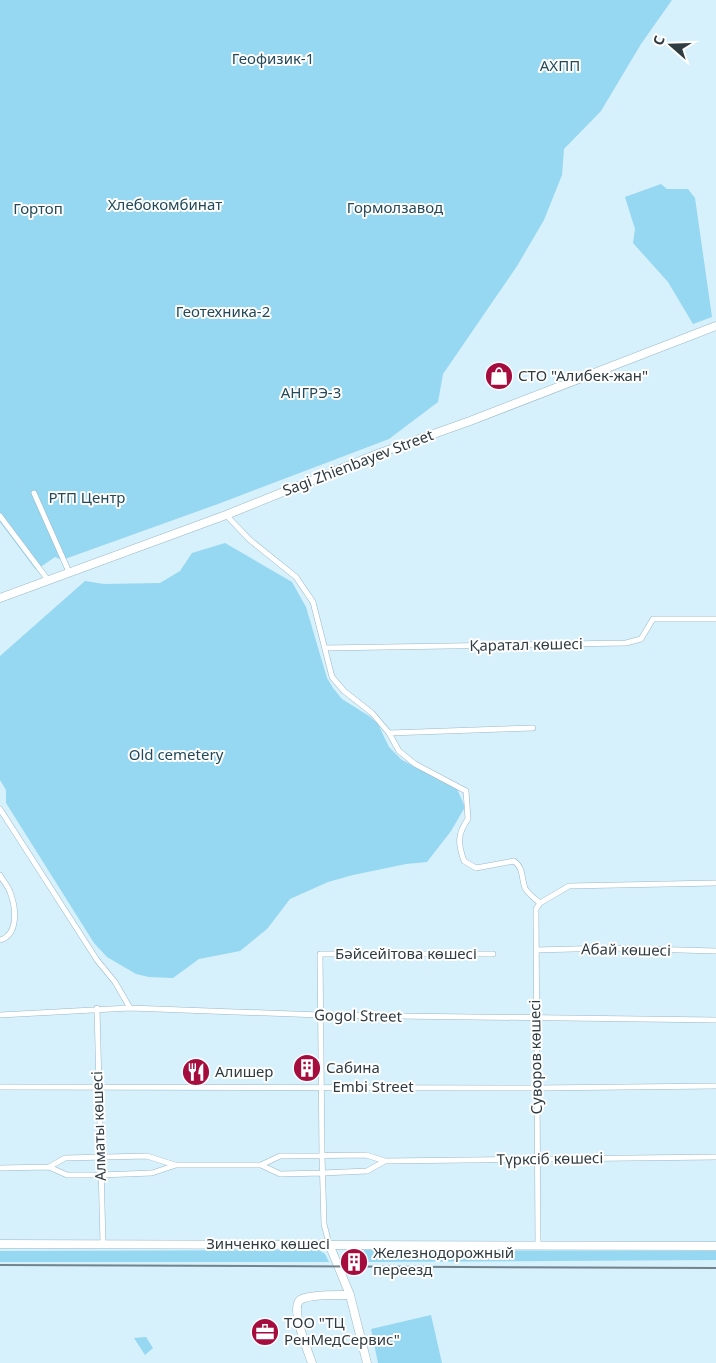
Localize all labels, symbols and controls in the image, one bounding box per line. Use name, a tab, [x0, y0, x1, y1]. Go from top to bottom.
north arrow	[646, 20, 696, 70]
text: С	[648, 33, 669, 48]
park label: Геофизик-1	[232, 48, 314, 68]
park label: АХПП	[540, 55, 580, 75]
park label: Хлебокомбинат	[108, 194, 222, 214]
park label: Гормолзавод	[347, 197, 443, 217]
park label: Гортоп	[13, 198, 63, 218]
park label: Геотехника-2	[176, 301, 270, 321]
shop icon: СТО "Алибек-жан"	[484, 361, 514, 391]
place label: СТО "Алибек-жан"	[518, 365, 648, 385]
park label: АНГРЭ-3	[281, 382, 341, 402]
street label: Sagi Zhienbayev Street	[279, 424, 436, 500]
park label: РТП Центр	[49, 487, 125, 507]
street label: Қаратал көшесі	[469, 633, 583, 655]
park label: Old cemetery	[129, 744, 224, 764]
street label: Абай көшесі	[581, 938, 671, 960]
street label: Бәйсейітова көшесі	[335, 943, 477, 963]
street label: Суворов көшесі	[524, 1000, 546, 1115]
street label: Gogol Street	[314, 1004, 403, 1026]
building icon: Сабина	[292, 1053, 322, 1083]
restaurant icon: Алишер	[181, 1057, 211, 1087]
place label: Сабина	[326, 1057, 380, 1077]
place label: Алишер	[215, 1061, 274, 1081]
street label: Алматы көшесі	[86, 1071, 110, 1181]
street label: Embi Street	[332, 1076, 414, 1096]
street label: Түрксіб көшесі	[497, 1147, 603, 1169]
street label: Зинченко көшесі	[206, 1233, 330, 1253]
place label: Железнодорожный переезд	[373, 1242, 514, 1279]
building icon: Железнодорожный переезд	[339, 1247, 369, 1277]
place label: ТОО "ТЦ РенМедСервис"	[284, 1312, 400, 1349]
office icon: ТОО "ТЦ РенМедСервис"	[250, 1317, 280, 1347]

